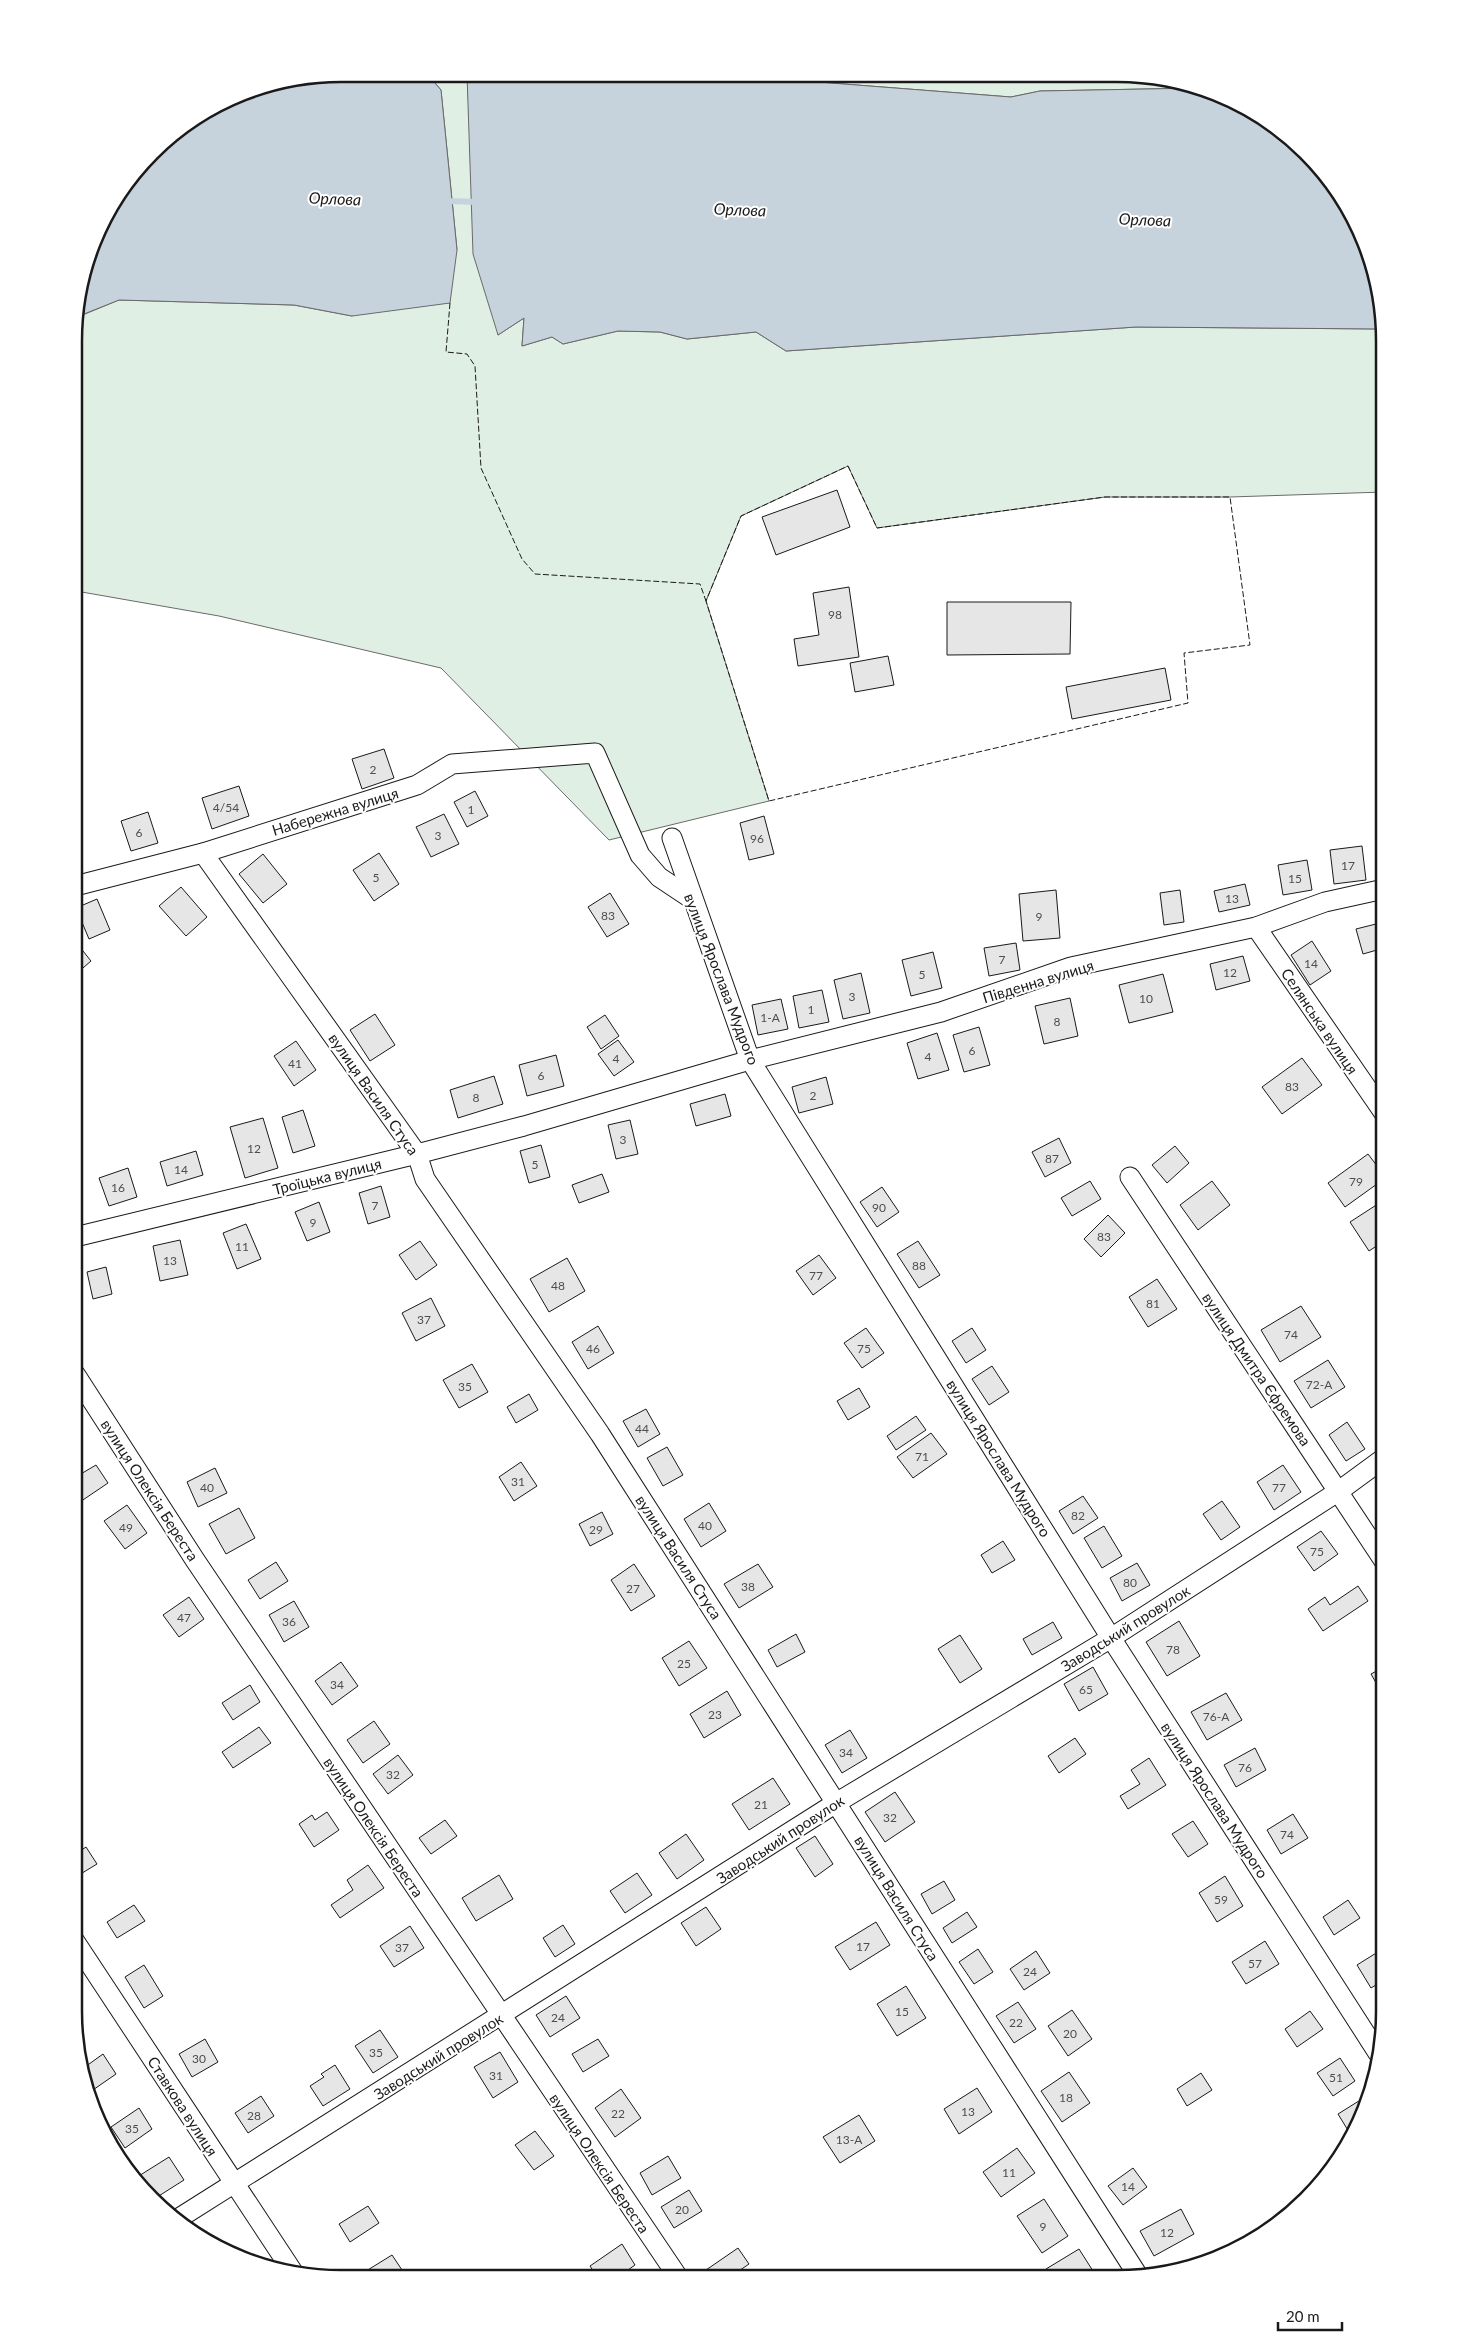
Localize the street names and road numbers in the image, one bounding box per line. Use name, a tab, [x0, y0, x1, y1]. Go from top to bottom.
street label: Набережна вулиця	[270, 783, 400, 839]
street label: вулиця Ярослава Мудрого	[681, 891, 763, 1067]
street label: Південна вулиця	[980, 956, 1096, 1006]
street label: Селянська вулиця	[1278, 965, 1362, 1077]
street label: вулиця Василя Стуса	[325, 1030, 423, 1158]
street label: Троїцька вулиця	[271, 1154, 383, 1198]
street label: вулиця Дмитра Єфремова	[1199, 1289, 1315, 1449]
street label: вулиця Ярослава Мудрого	[943, 1376, 1055, 1540]
street label: вулиця Олексія Береста	[97, 1416, 203, 1564]
street label: вулиця Василя Стуса	[632, 1492, 726, 1622]
street label: Заводський провулок	[1057, 1581, 1193, 1675]
street label: вулиця Ярослава Мудрого	[1158, 1719, 1272, 1881]
street label: вулиця Олексія Береста	[320, 1754, 428, 1900]
street label: Заводський провулок	[713, 1791, 847, 1887]
street label: вулиця Василя Стуса	[851, 1832, 943, 1964]
street label: Заводський провулок	[370, 2009, 506, 2103]
street label: Ставкова вулиця	[144, 2053, 222, 2159]
street label: вулиця Олексія Береста	[546, 2090, 654, 2236]

